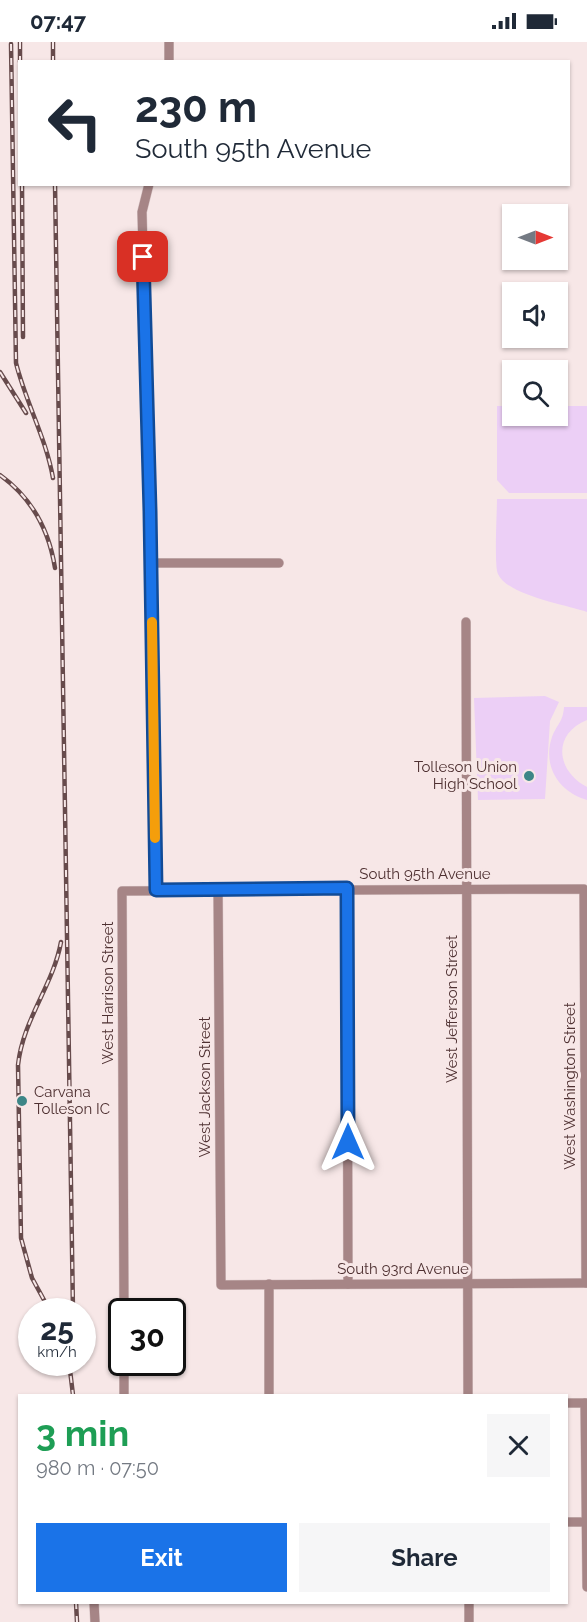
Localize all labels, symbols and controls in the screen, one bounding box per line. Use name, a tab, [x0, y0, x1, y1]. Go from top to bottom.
text: 07:47	[30, 8, 86, 34]
text: 230 m	[135, 83, 257, 132]
icon: left	[36, 84, 114, 162]
text: South 95th Avenue	[135, 133, 371, 164]
north arrow	[502, 204, 568, 270]
map controls	[502, 204, 568, 426]
pin	[117, 231, 168, 282]
icon: arrive	[126, 240, 159, 273]
button: sound	[502, 282, 568, 348]
button: search	[502, 360, 568, 426]
place label: Tolleson Union High School	[414, 758, 518, 793]
marker: Tolleson Union High School	[522, 769, 536, 783]
street label: South 95th Avenue	[359, 865, 491, 883]
street label: West Harrison Street	[99, 922, 117, 1064]
street label: West Jefferson Street	[443, 935, 461, 1083]
street label: West Washington Street	[561, 1002, 579, 1170]
street label: West Jackson Street	[196, 1017, 214, 1157]
place label: Carvana Tolleson IC	[34, 1083, 110, 1118]
marker: Carvana Tolleson IC	[15, 1094, 29, 1108]
position arrow	[316, 1110, 380, 1174]
street label: South 93rd Avenue	[337, 1260, 469, 1278]
speed limit sign: 30	[108, 1298, 186, 1376]
text: 25	[40, 1312, 74, 1347]
text: km/h	[37, 1343, 77, 1361]
text: 3 min	[36, 1412, 129, 1454]
button: close	[487, 1414, 550, 1477]
text: 980 m · 07:50	[36, 1456, 159, 1480]
button: Exit	[36, 1523, 287, 1592]
button: Share	[299, 1523, 550, 1592]

